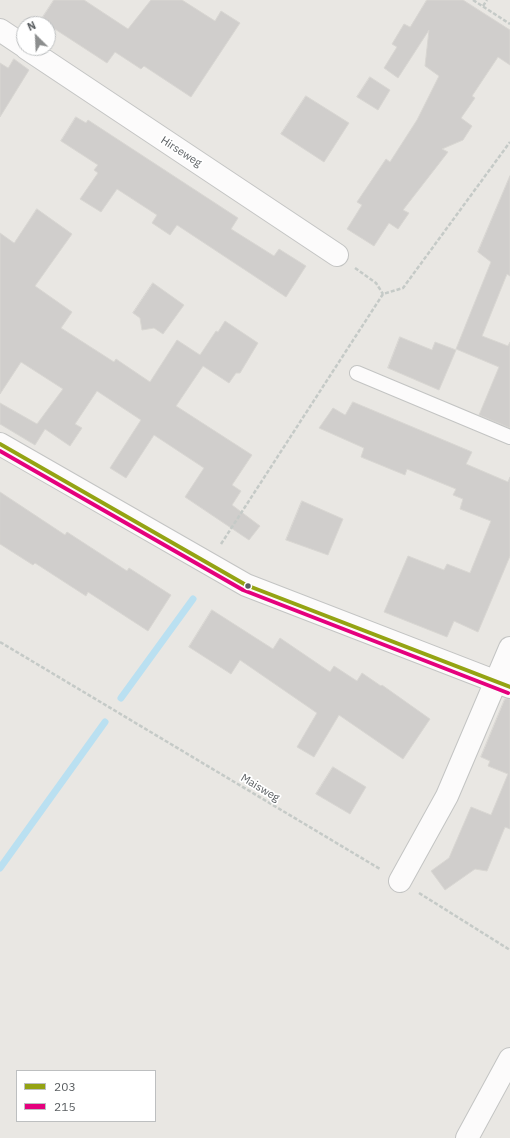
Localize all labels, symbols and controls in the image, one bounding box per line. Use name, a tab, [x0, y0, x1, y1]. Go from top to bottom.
north arrow	[16, 16, 56, 56]
text: N	[25, 18, 38, 34]
street label: Hirseweg	[158, 134, 204, 170]
unlabelled marker	[243, 581, 253, 591]
street label: Maisweg	[238, 771, 282, 805]
legend	[16, 1070, 156, 1122]
text: 203	[54, 1079, 76, 1094]
text: 215	[54, 1099, 76, 1114]

